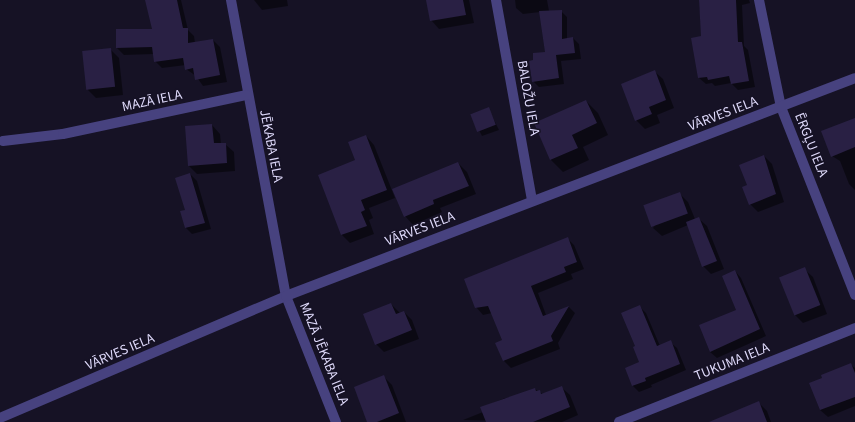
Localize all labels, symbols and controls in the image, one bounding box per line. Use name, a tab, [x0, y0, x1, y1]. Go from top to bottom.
street label: BALOŽU IELA	[513, 59, 543, 137]
street label: MAZĀ IELA	[120, 86, 184, 116]
street label: VĀRVES IELA	[686, 93, 760, 135]
street label: JĒKABA IELA	[256, 108, 286, 184]
street label: ĒRGĻU IELA	[791, 110, 831, 180]
street label: VĀRVES IELA	[383, 208, 457, 250]
street label: MAZĀ JĒKABA IELA	[296, 300, 352, 408]
street label: VĀRVES IELA	[83, 330, 157, 374]
street label: TUKUMA IELA	[692, 339, 772, 385]

